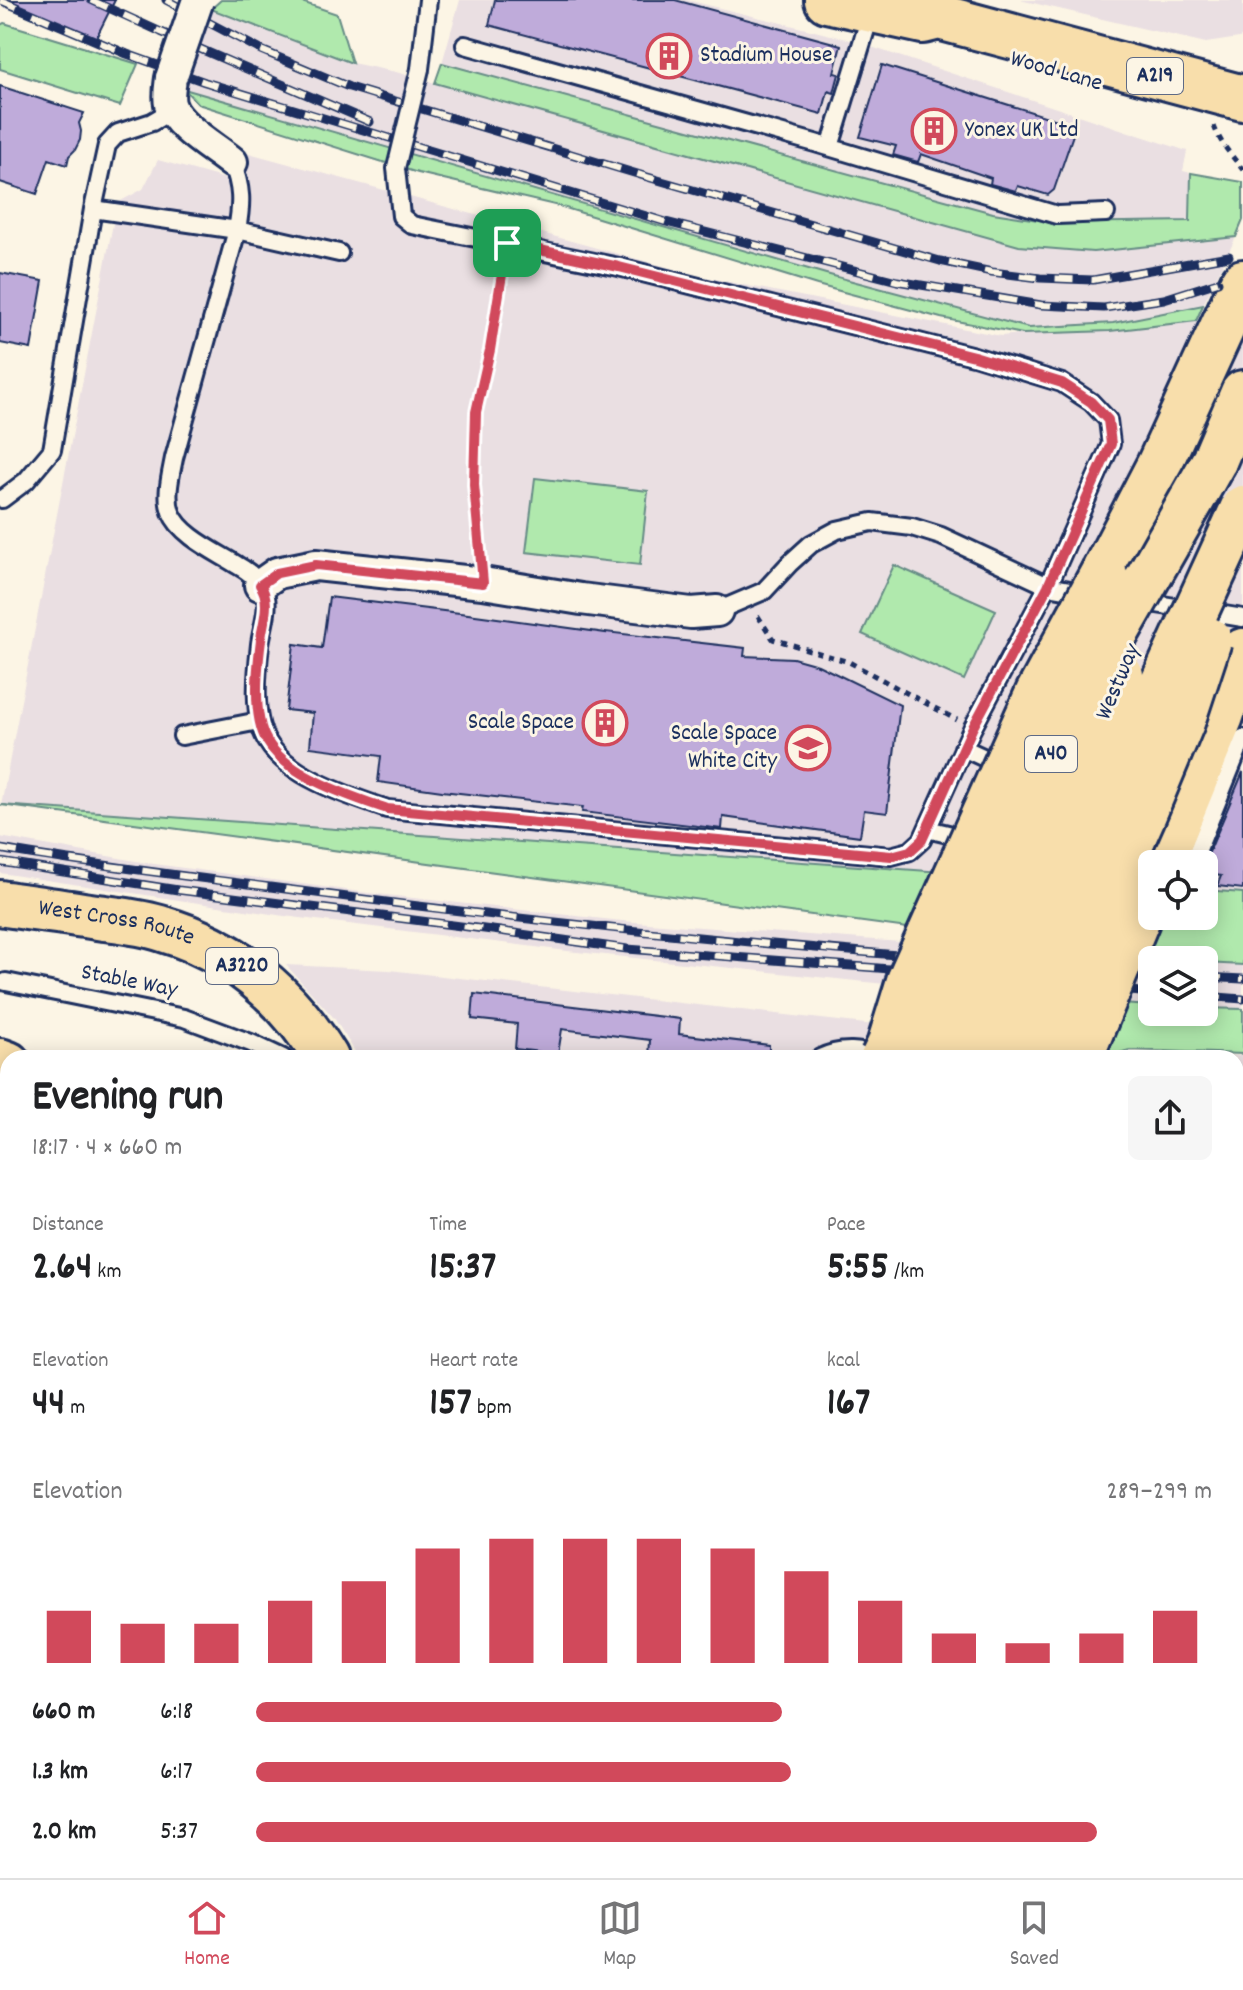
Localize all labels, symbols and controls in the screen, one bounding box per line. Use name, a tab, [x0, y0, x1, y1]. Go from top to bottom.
building icon: Stadium House	[645, 32, 693, 80]
place label: Stadium House	[700, 39, 833, 73]
street label: Wood Lane	[1006, 43, 1106, 101]
road number: A219	[1127, 58, 1183, 94]
building icon: Yonex UK Ltd	[910, 107, 958, 155]
place label: Yonex UK Ltd	[965, 114, 1079, 148]
pin	[473, 209, 541, 277]
icon: arrive	[485, 221, 529, 265]
street label: Westway	[1088, 637, 1151, 725]
building icon: Scale Space	[581, 699, 629, 747]
place label: Scale Space	[468, 706, 574, 740]
place label: Scale Space White City	[671, 717, 778, 779]
school or university icon: Scale Space White City	[784, 724, 832, 772]
road number: A40	[1025, 736, 1077, 772]
map controls	[1138, 850, 1218, 1026]
button: locate	[1138, 850, 1218, 930]
street label: West Cross Route	[36, 892, 199, 955]
button: layers	[1138, 946, 1218, 1026]
road number: A3220	[206, 948, 278, 984]
street label: Stable Way	[78, 956, 181, 1008]
text: Evening run	[32, 1068, 223, 1131]
button: share	[1128, 1076, 1212, 1160]
text: 18:17 · 4 × 660 m	[32, 1130, 182, 1167]
text: Distance	[32, 1210, 104, 1241]
text: Time	[429, 1210, 467, 1241]
text: Pace	[827, 1210, 866, 1241]
text: 2.64	[32, 1241, 92, 1298]
text: 15:37	[429, 1241, 496, 1298]
text: 5:55	[827, 1241, 889, 1298]
text: km	[92, 1257, 122, 1288]
text: /km	[889, 1257, 924, 1288]
text: Elevation	[32, 1346, 109, 1377]
text: Heart rate	[429, 1346, 518, 1377]
text: kcal	[827, 1346, 860, 1377]
text: 44	[32, 1377, 65, 1434]
text: 157	[429, 1377, 472, 1434]
text: 167	[827, 1377, 870, 1434]
text: m	[65, 1393, 85, 1424]
text: bpm	[472, 1393, 512, 1424]
text: Elevation	[32, 1474, 122, 1511]
text: 289–299 m	[1106, 1474, 1212, 1511]
text: 660 m	[32, 1694, 95, 1731]
text: 6:18	[160, 1694, 193, 1731]
text: 1.3 km	[32, 1754, 88, 1791]
text: 6:17	[160, 1754, 193, 1791]
text: 2.0 km	[32, 1814, 96, 1851]
text: 5:37	[160, 1814, 198, 1851]
tab: Home	[184, 1896, 230, 1975]
tab: Map	[598, 1896, 642, 1975]
tab: Saved	[1010, 1896, 1059, 1975]

